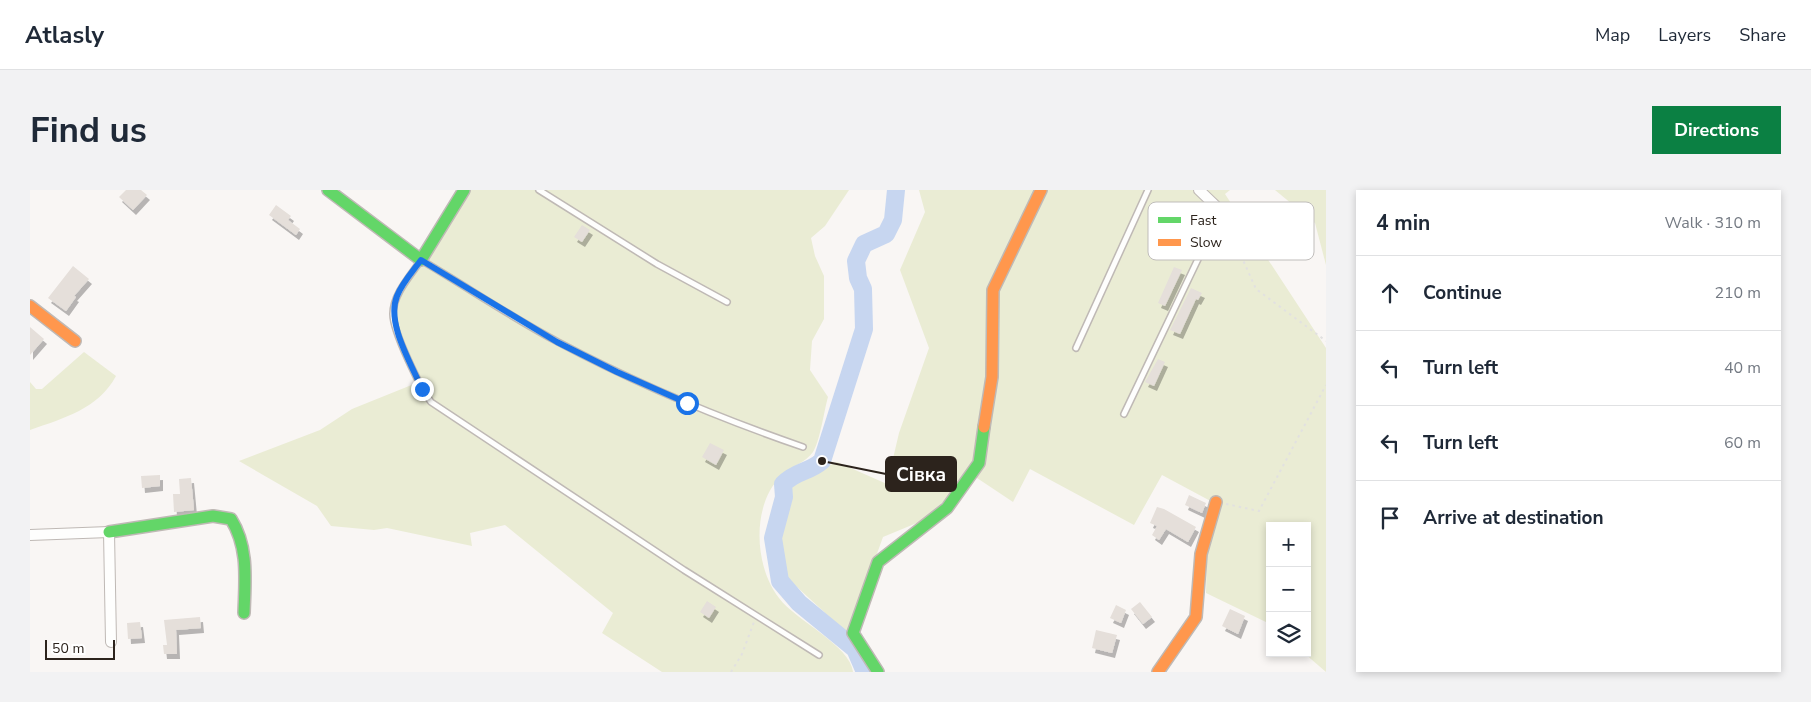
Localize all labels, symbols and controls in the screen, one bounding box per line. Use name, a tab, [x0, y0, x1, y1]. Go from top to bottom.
text: Atlasly	[25, 19, 104, 51]
text: Map	[1595, 23, 1630, 47]
text: Layers	[1658, 23, 1711, 47]
text: Share	[1739, 23, 1786, 47]
button: Directions	[1652, 106, 1781, 154]
text: Find us	[30, 107, 147, 154]
legend	[1148, 202, 1314, 260]
text: 4 min	[1376, 209, 1430, 237]
text: Fast	[1190, 211, 1216, 230]
text: Walk · 310 m	[1665, 212, 1761, 234]
text: Slow	[1190, 233, 1222, 252]
icon: ahead	[1376, 279, 1404, 307]
text: Continue	[1423, 280, 1502, 306]
text: 210 m	[1714, 282, 1761, 304]
icon: left	[1376, 354, 1404, 382]
text: Turn left	[1423, 355, 1498, 381]
text: 40 m	[1724, 357, 1761, 379]
route end	[411, 378, 434, 401]
route start	[676, 392, 699, 415]
icon: left	[1376, 429, 1404, 457]
text: Turn left	[1423, 430, 1498, 456]
text: 60 m	[1724, 432, 1761, 454]
callout: Сівка	[886, 457, 956, 491]
text: Сівка	[896, 462, 946, 488]
icon: arrive	[1376, 504, 1404, 532]
text: Arrive at destination	[1423, 505, 1604, 531]
map controls	[1266, 522, 1311, 657]
button: +	[1266, 522, 1311, 567]
button: −	[1266, 567, 1311, 612]
button: layers	[1266, 612, 1311, 657]
scale bar	[45, 637, 115, 660]
text: 50 m	[52, 639, 84, 658]

